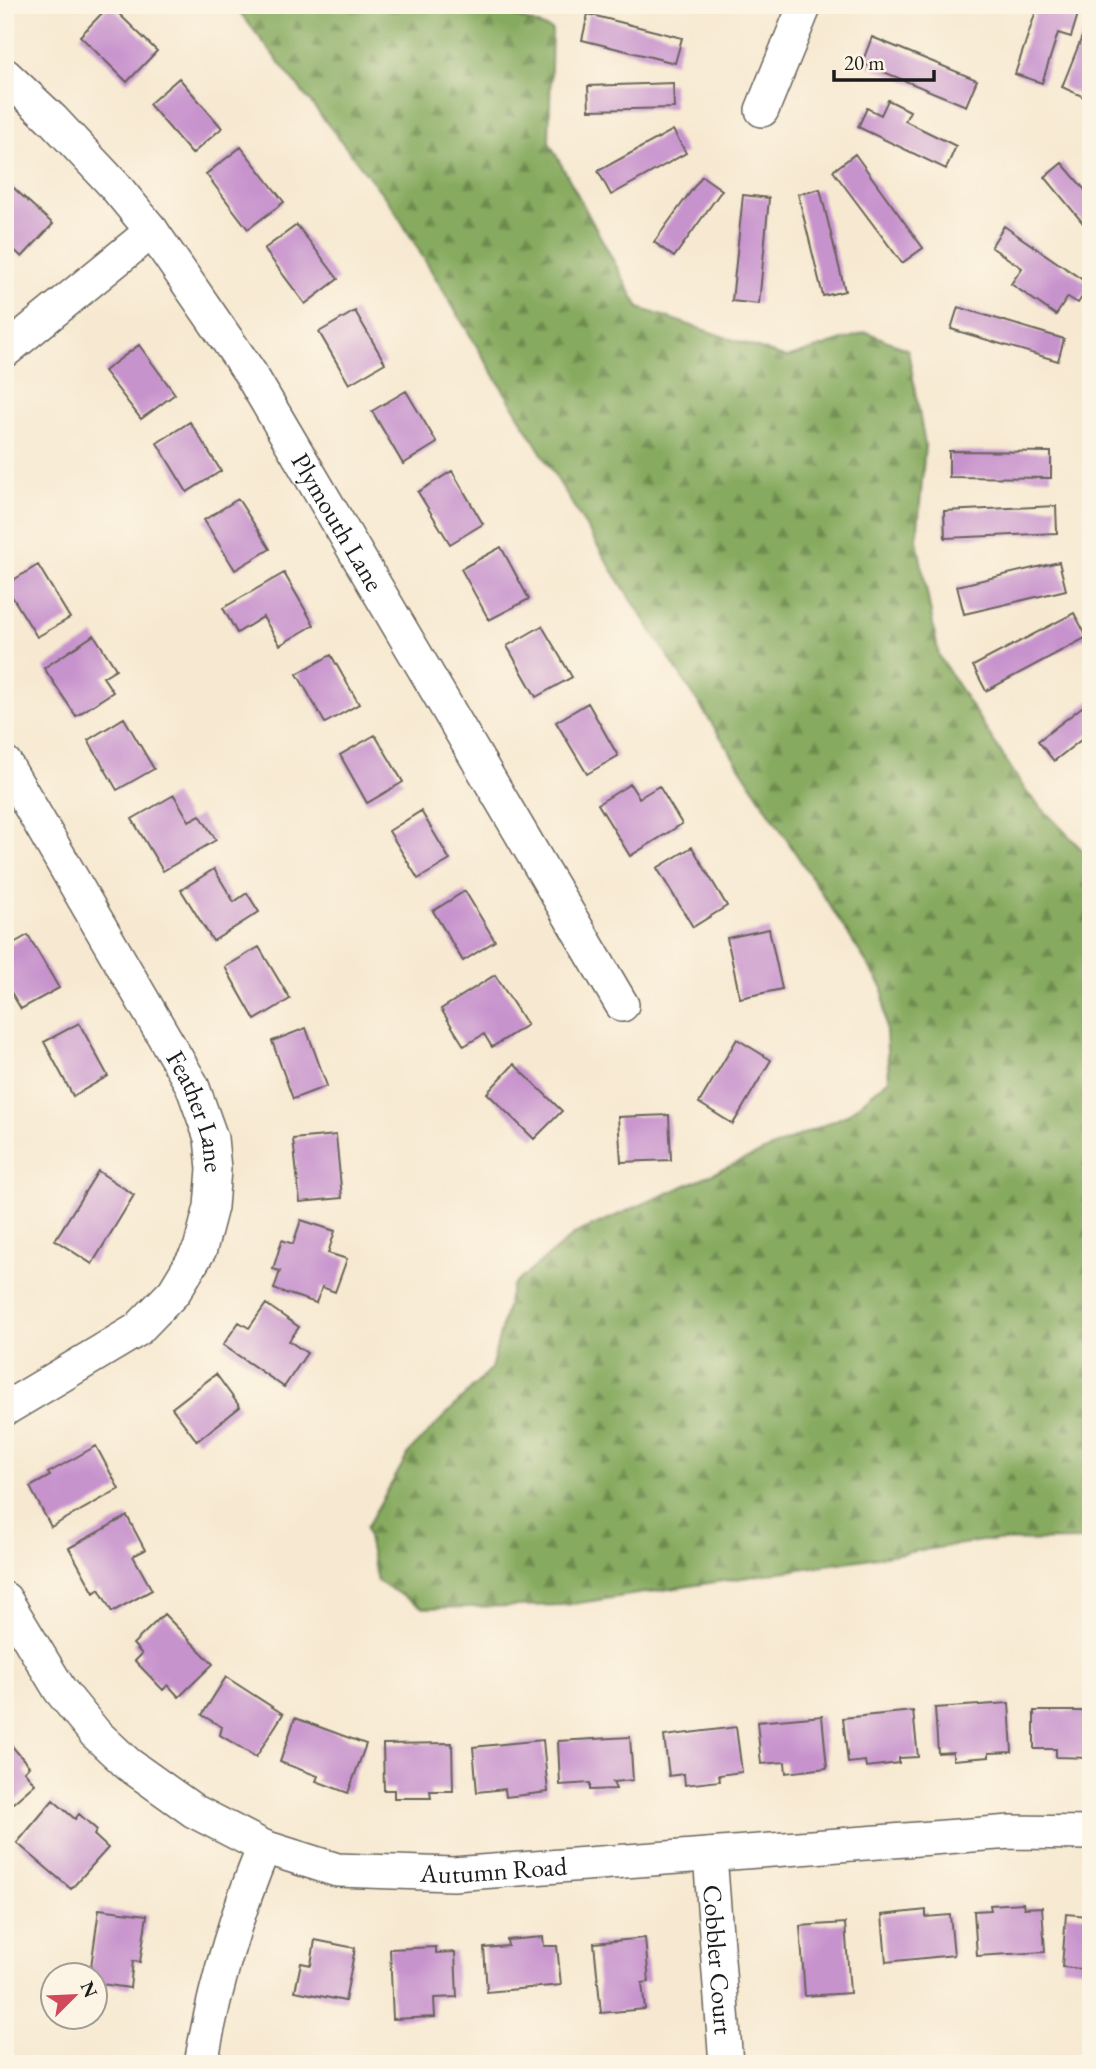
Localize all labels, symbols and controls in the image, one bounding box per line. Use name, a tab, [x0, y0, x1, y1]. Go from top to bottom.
scale bar	[834, 38, 933, 82]
text: 20 m	[844, 49, 885, 76]
street label: Plymouth Lane	[284, 447, 392, 597]
street label: Feather Lane	[159, 1044, 231, 1174]
street label: Autumn Road	[418, 1848, 569, 1891]
street label: Cobbler Court	[695, 1884, 741, 2036]
north arrow	[38, 1960, 108, 2030]
text: N	[75, 1977, 104, 2002]

